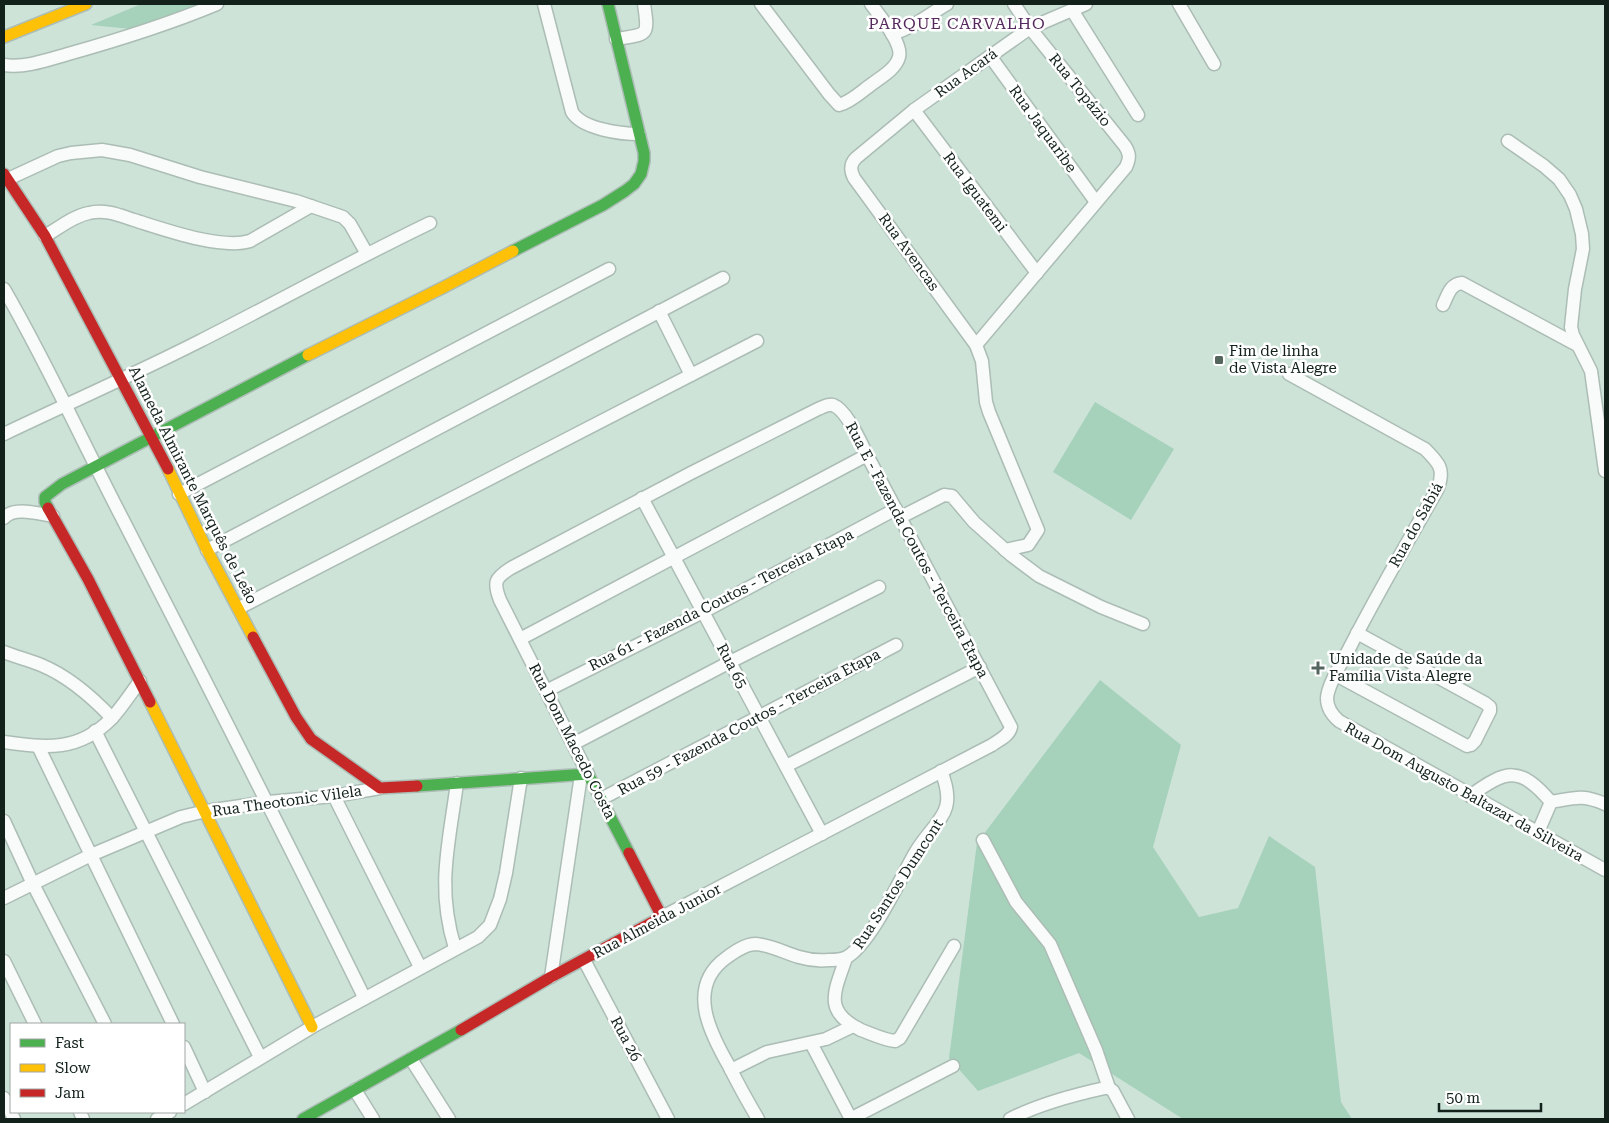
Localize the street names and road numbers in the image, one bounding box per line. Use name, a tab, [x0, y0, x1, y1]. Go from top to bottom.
street label: Rua Acará	[931, 44, 1001, 102]
street label: Rua Topázio	[1045, 50, 1115, 130]
street label: Rua Jaquaribe	[1005, 82, 1081, 176]
street label: Rua Iguatemi	[939, 149, 1011, 236]
street label: Rua Avencas	[875, 210, 943, 294]
street label: Alameda Almirante Marquês de Leão	[125, 363, 261, 607]
street label: Rua E - Fazenda Coutos - Terceira Etapa	[842, 419, 992, 681]
street label: Rua do Sabiá	[1385, 479, 1447, 571]
street label: Rua 61 - Fazenda Coutos - Terceira Etapa	[586, 525, 856, 675]
street label: Rua 65	[713, 640, 751, 692]
street label: Rua 59 - Fazenda Coutos - Terceira Etapa	[615, 645, 883, 799]
street label: Rua Dom Macedo Costa	[525, 660, 619, 822]
street label: Rua Dom Augusto Baltazar da Silveira	[1341, 719, 1587, 865]
street label: Rua Theotonic Vilela	[211, 782, 363, 820]
street label: Rua Santos Dumcont	[849, 815, 947, 953]
street label: Rua Almeida Junior	[590, 880, 724, 962]
street label: Rua 26	[607, 1013, 645, 1065]

